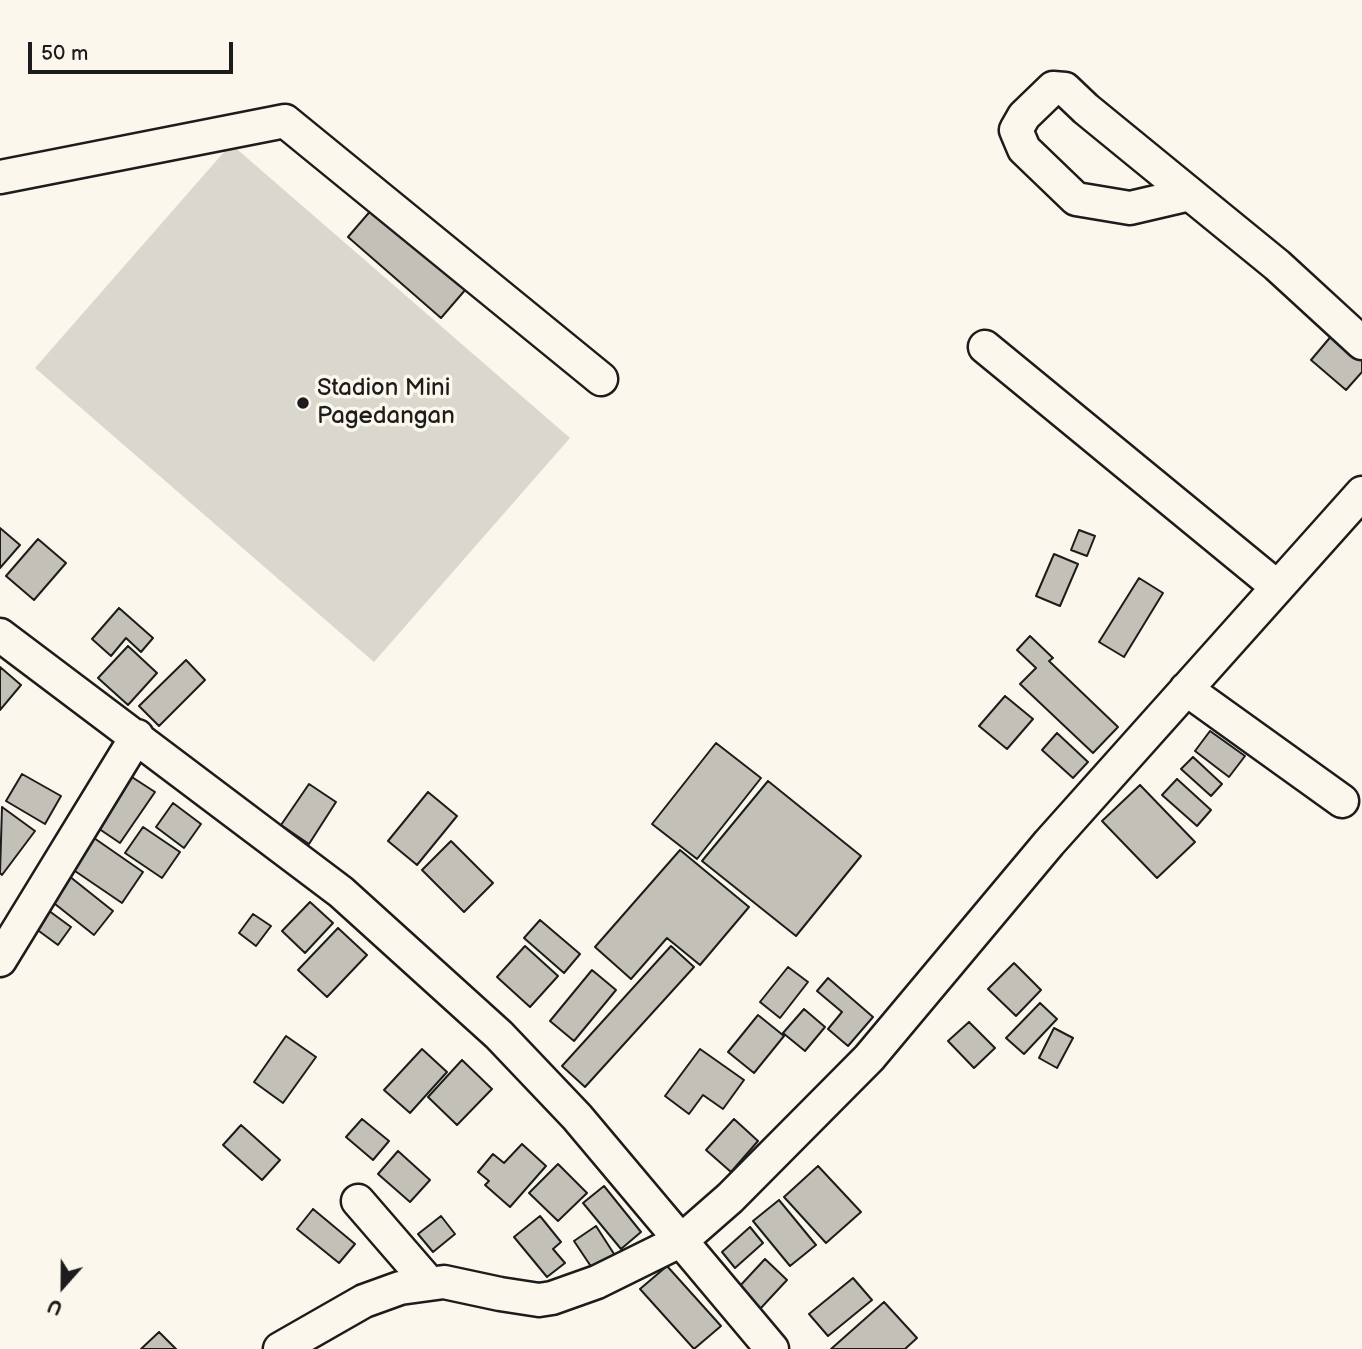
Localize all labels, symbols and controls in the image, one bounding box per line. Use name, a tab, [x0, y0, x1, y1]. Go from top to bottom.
scale bar	[32, 28, 236, 72]
text: 50 m	[41, 41, 88, 66]
place label: Stadion Mini Pagedangan	[317, 375, 455, 431]
marker: Stadion Mini Pagedangan	[295, 395, 311, 411]
north arrow	[28, 1251, 98, 1321]
text: U	[45, 1293, 66, 1319]

